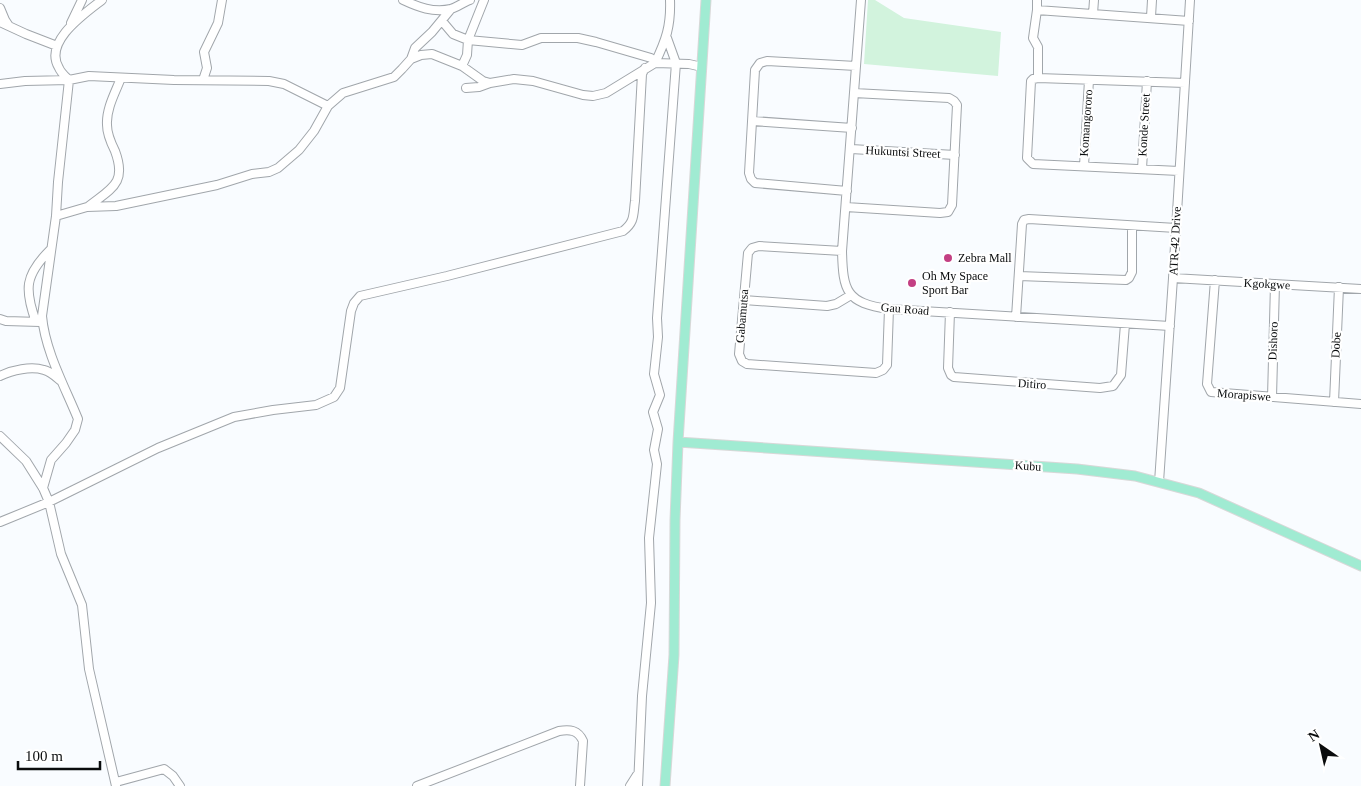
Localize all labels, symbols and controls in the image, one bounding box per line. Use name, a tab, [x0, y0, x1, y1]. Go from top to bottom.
street label: Komangororo	[1077, 89, 1095, 157]
street label: Konde Street	[1135, 93, 1153, 157]
street label: Hukuntsi Street	[865, 143, 941, 161]
street label: ATR-42 Drive	[1166, 206, 1184, 276]
place label: Zebra Mall	[958, 251, 1012, 265]
marker: Zebra Mall	[942, 252, 954, 264]
place label: Oh My Space Sport Bar	[922, 269, 988, 297]
street label: Kgokgwe	[1243, 276, 1291, 292]
marker: Oh My Space Sport Bar	[906, 277, 918, 289]
street label: Gabamutsa	[733, 288, 751, 343]
street label: Gau Road	[880, 300, 930, 318]
street label: Dishoro	[1265, 321, 1281, 361]
street label: Dobe	[1328, 332, 1344, 358]
street label: Ditiro	[1017, 376, 1047, 392]
street label: Morapiswe	[1217, 386, 1271, 404]
street label: Kubu	[1014, 458, 1042, 474]
north arrow	[1296, 721, 1346, 771]
text: N	[1306, 727, 1322, 745]
scale bar	[18, 738, 100, 770]
text: 100 m	[25, 748, 63, 764]

